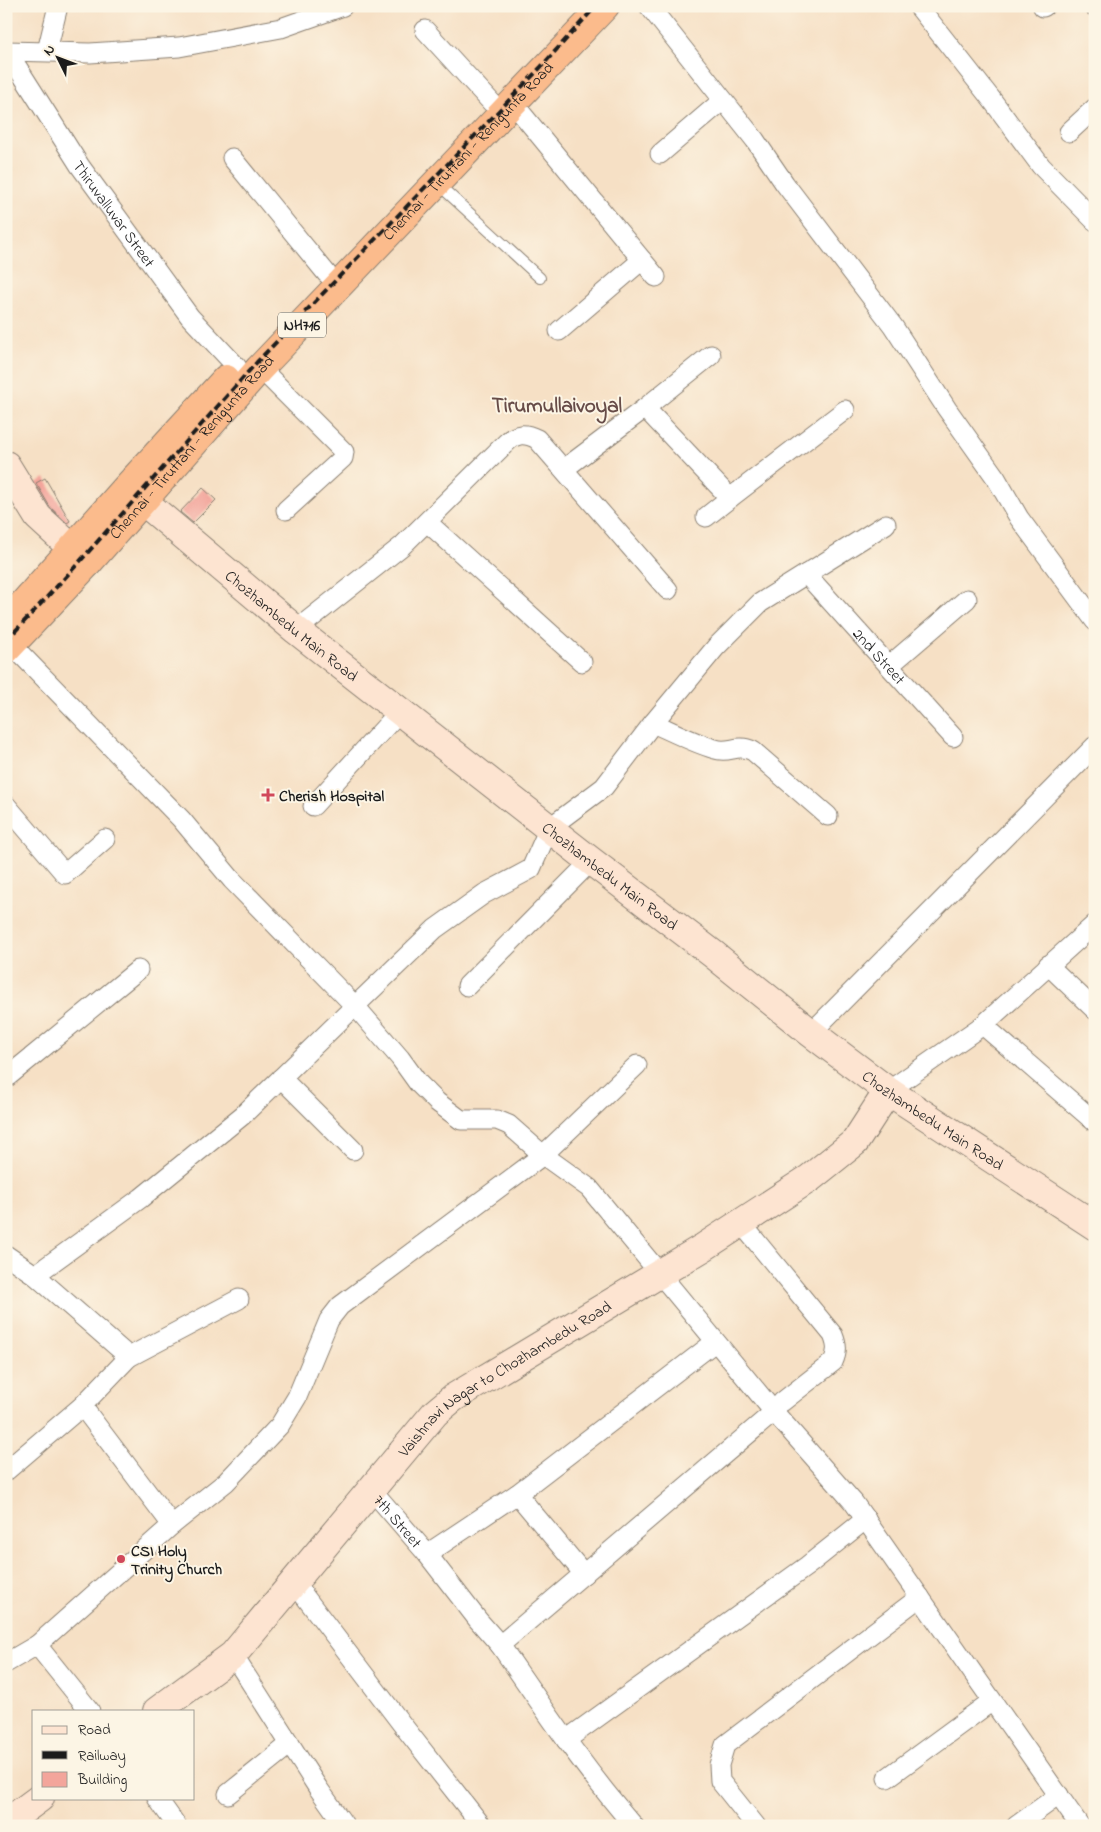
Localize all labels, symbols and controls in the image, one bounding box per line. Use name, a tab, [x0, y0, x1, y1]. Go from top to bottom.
north arrow	[32, 32, 82, 82]
text: N	[38, 40, 60, 61]
street label: Chennai - Tiruttani - Renigunta Road	[378, 57, 560, 247]
street label: Thiruvalluvar Street	[66, 157, 161, 274]
road number: NH716	[278, 312, 326, 338]
street label: Chennai - Tiruttani - Renigunta Road	[104, 350, 281, 545]
district label: Tirumullaivoyal	[492, 392, 623, 424]
street label: Chozhambedu Main Road	[219, 565, 363, 688]
street label: 2nd Street	[846, 623, 911, 691]
place label: Cherish Hospital	[279, 785, 384, 809]
marker: Cherish Hospital	[261, 788, 275, 802]
street label: Chozhambedu Main Road	[536, 817, 682, 937]
street label: Chozhambedu Main Road	[856, 1065, 1008, 1177]
street label: Vaishnavi Nagar to Chozhambedu Road	[393, 1295, 617, 1464]
street label: 7th Street	[367, 1490, 427, 1555]
place label: CSI Holy Trinity Church	[131, 1540, 223, 1583]
marker: CSI Holy Trinity Church	[115, 1553, 127, 1565]
legend	[32, 1710, 195, 1800]
text: Road	[78, 1719, 111, 1741]
text: Railway	[78, 1745, 126, 1768]
text: Building	[77, 1769, 127, 1792]

